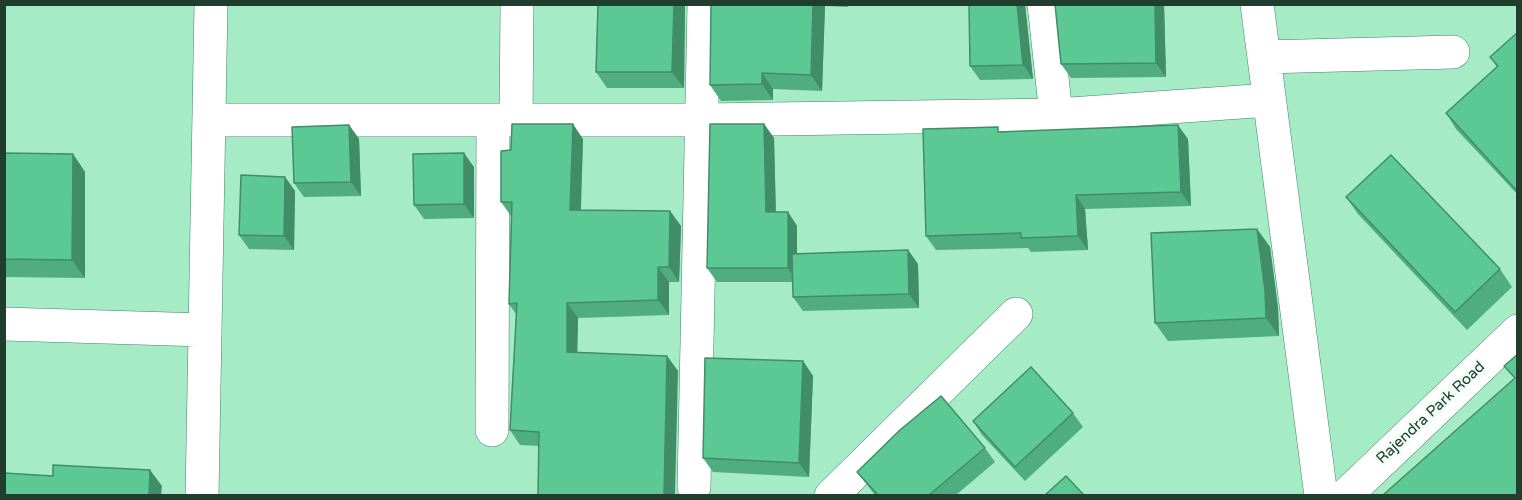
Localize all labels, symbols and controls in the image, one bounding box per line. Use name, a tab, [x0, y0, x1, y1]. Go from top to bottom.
street label: Rajendra Park Road	[1373, 358, 1489, 468]

